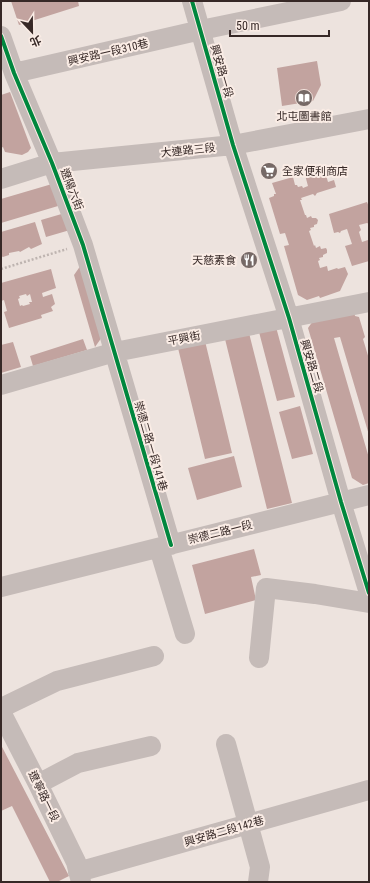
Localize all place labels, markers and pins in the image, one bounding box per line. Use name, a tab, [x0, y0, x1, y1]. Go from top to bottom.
library icon: 北屯圖書館	[294, 88, 314, 108]
place label: 北屯圖書館	[277, 110, 332, 123]
supermarket icon: 全家便利商店	[259, 161, 279, 181]
place label: 全家便利商店	[282, 165, 348, 178]
restaurant icon: 天慈素食	[239, 250, 259, 270]
place label: 天慈素食	[192, 254, 236, 267]

